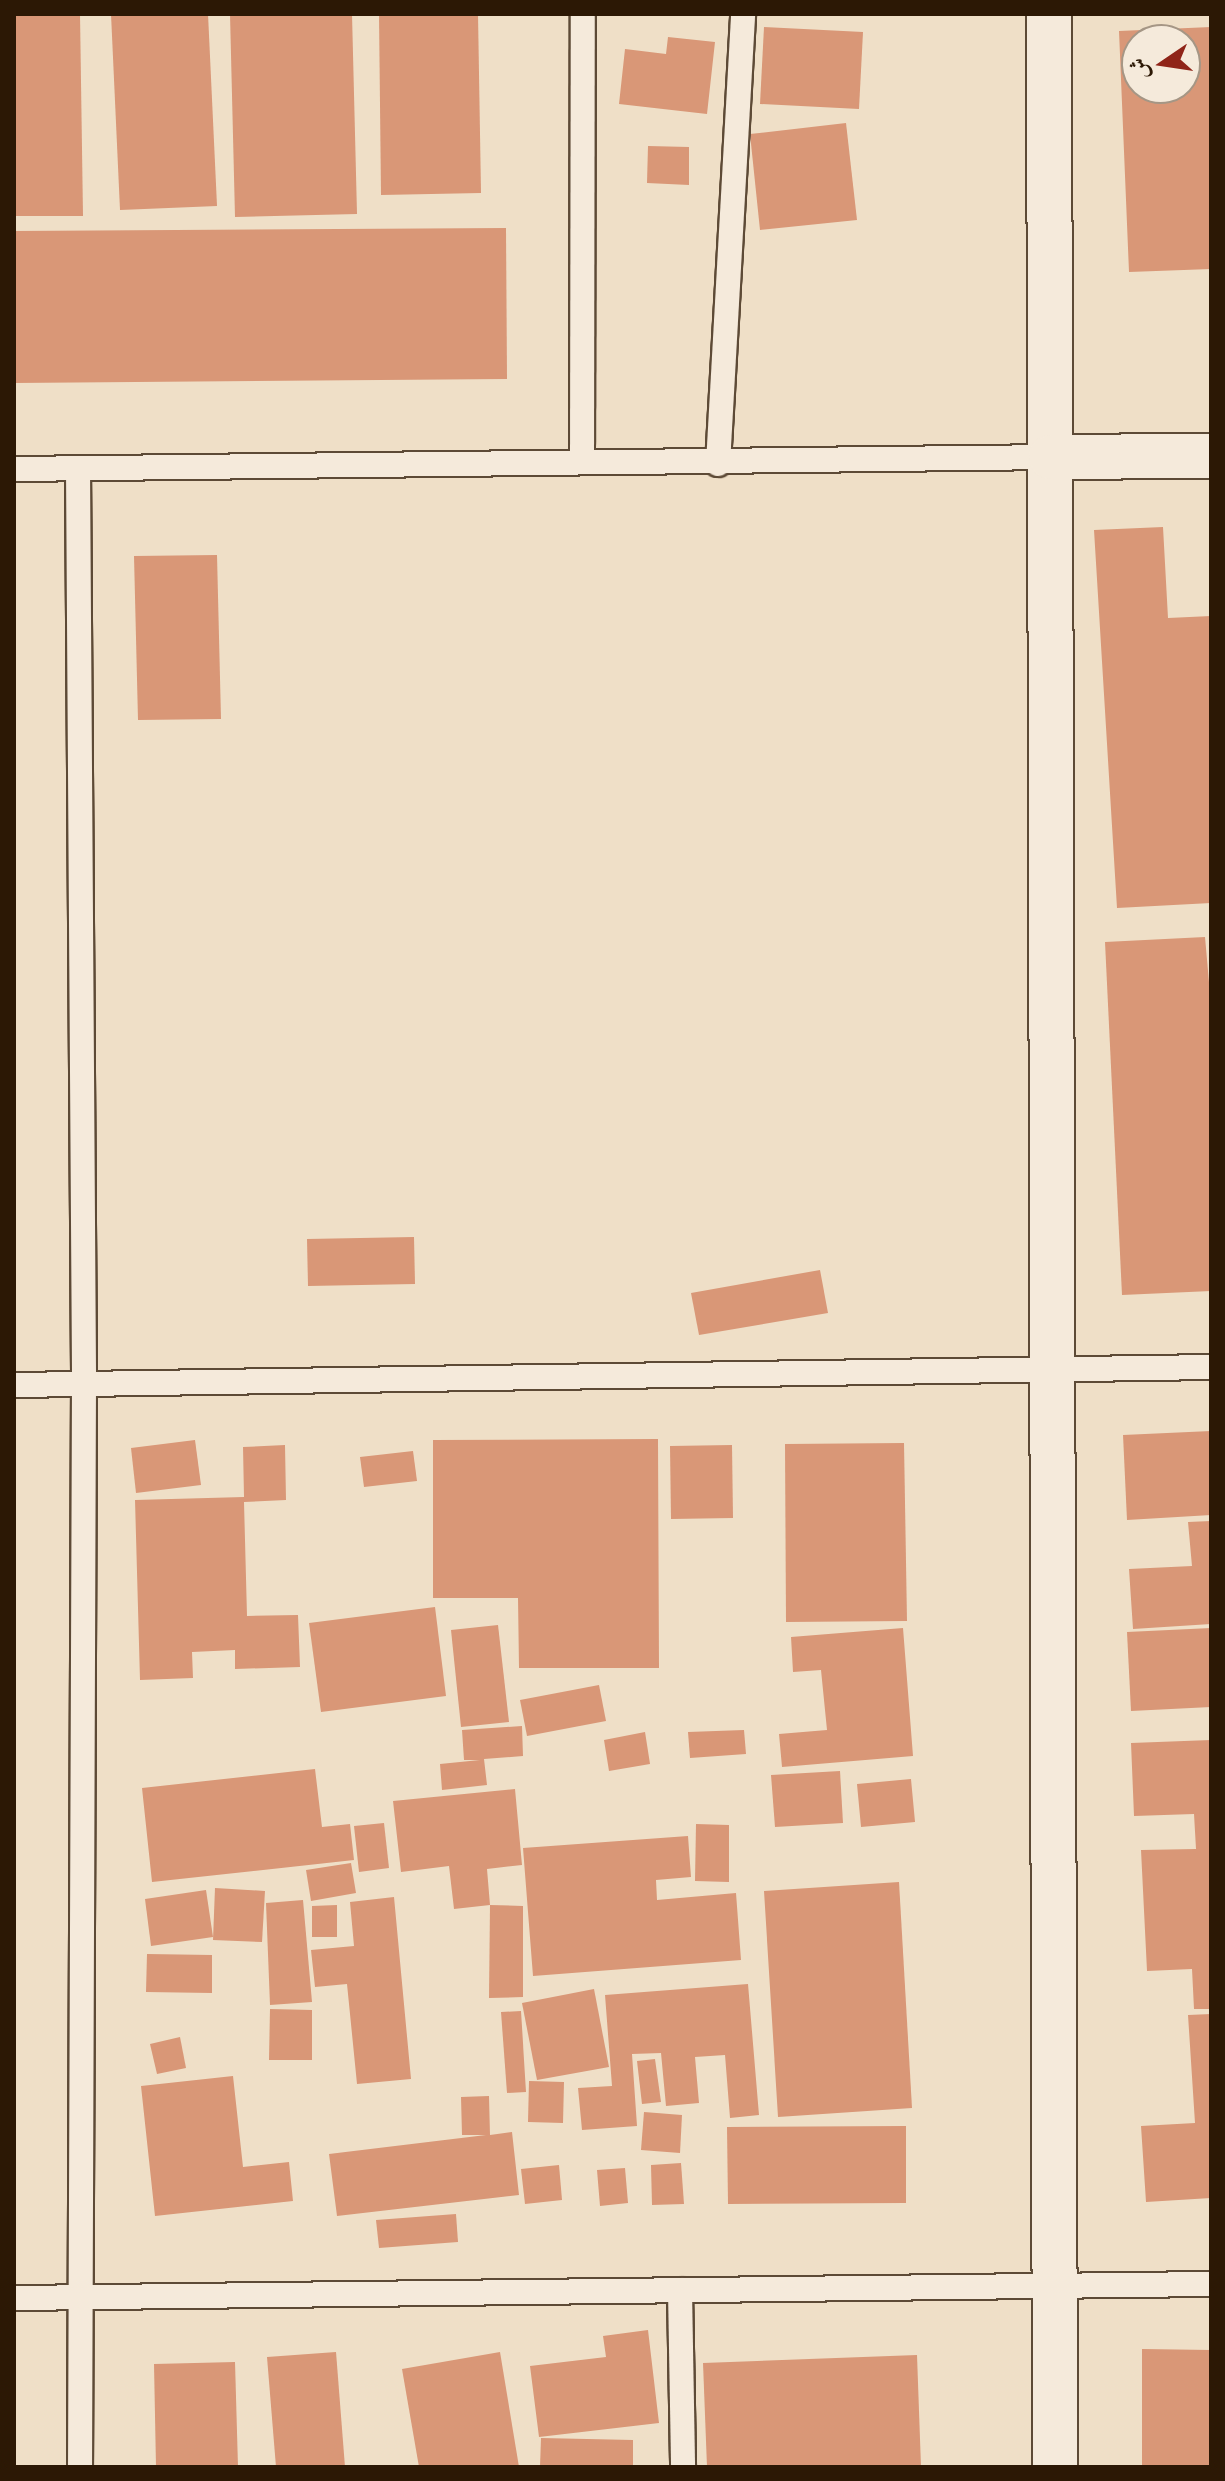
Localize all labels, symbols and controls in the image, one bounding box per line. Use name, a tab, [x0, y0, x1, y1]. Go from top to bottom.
north arrow	[1121, 24, 1201, 104]
text: ش	[1122, 55, 1156, 83]

